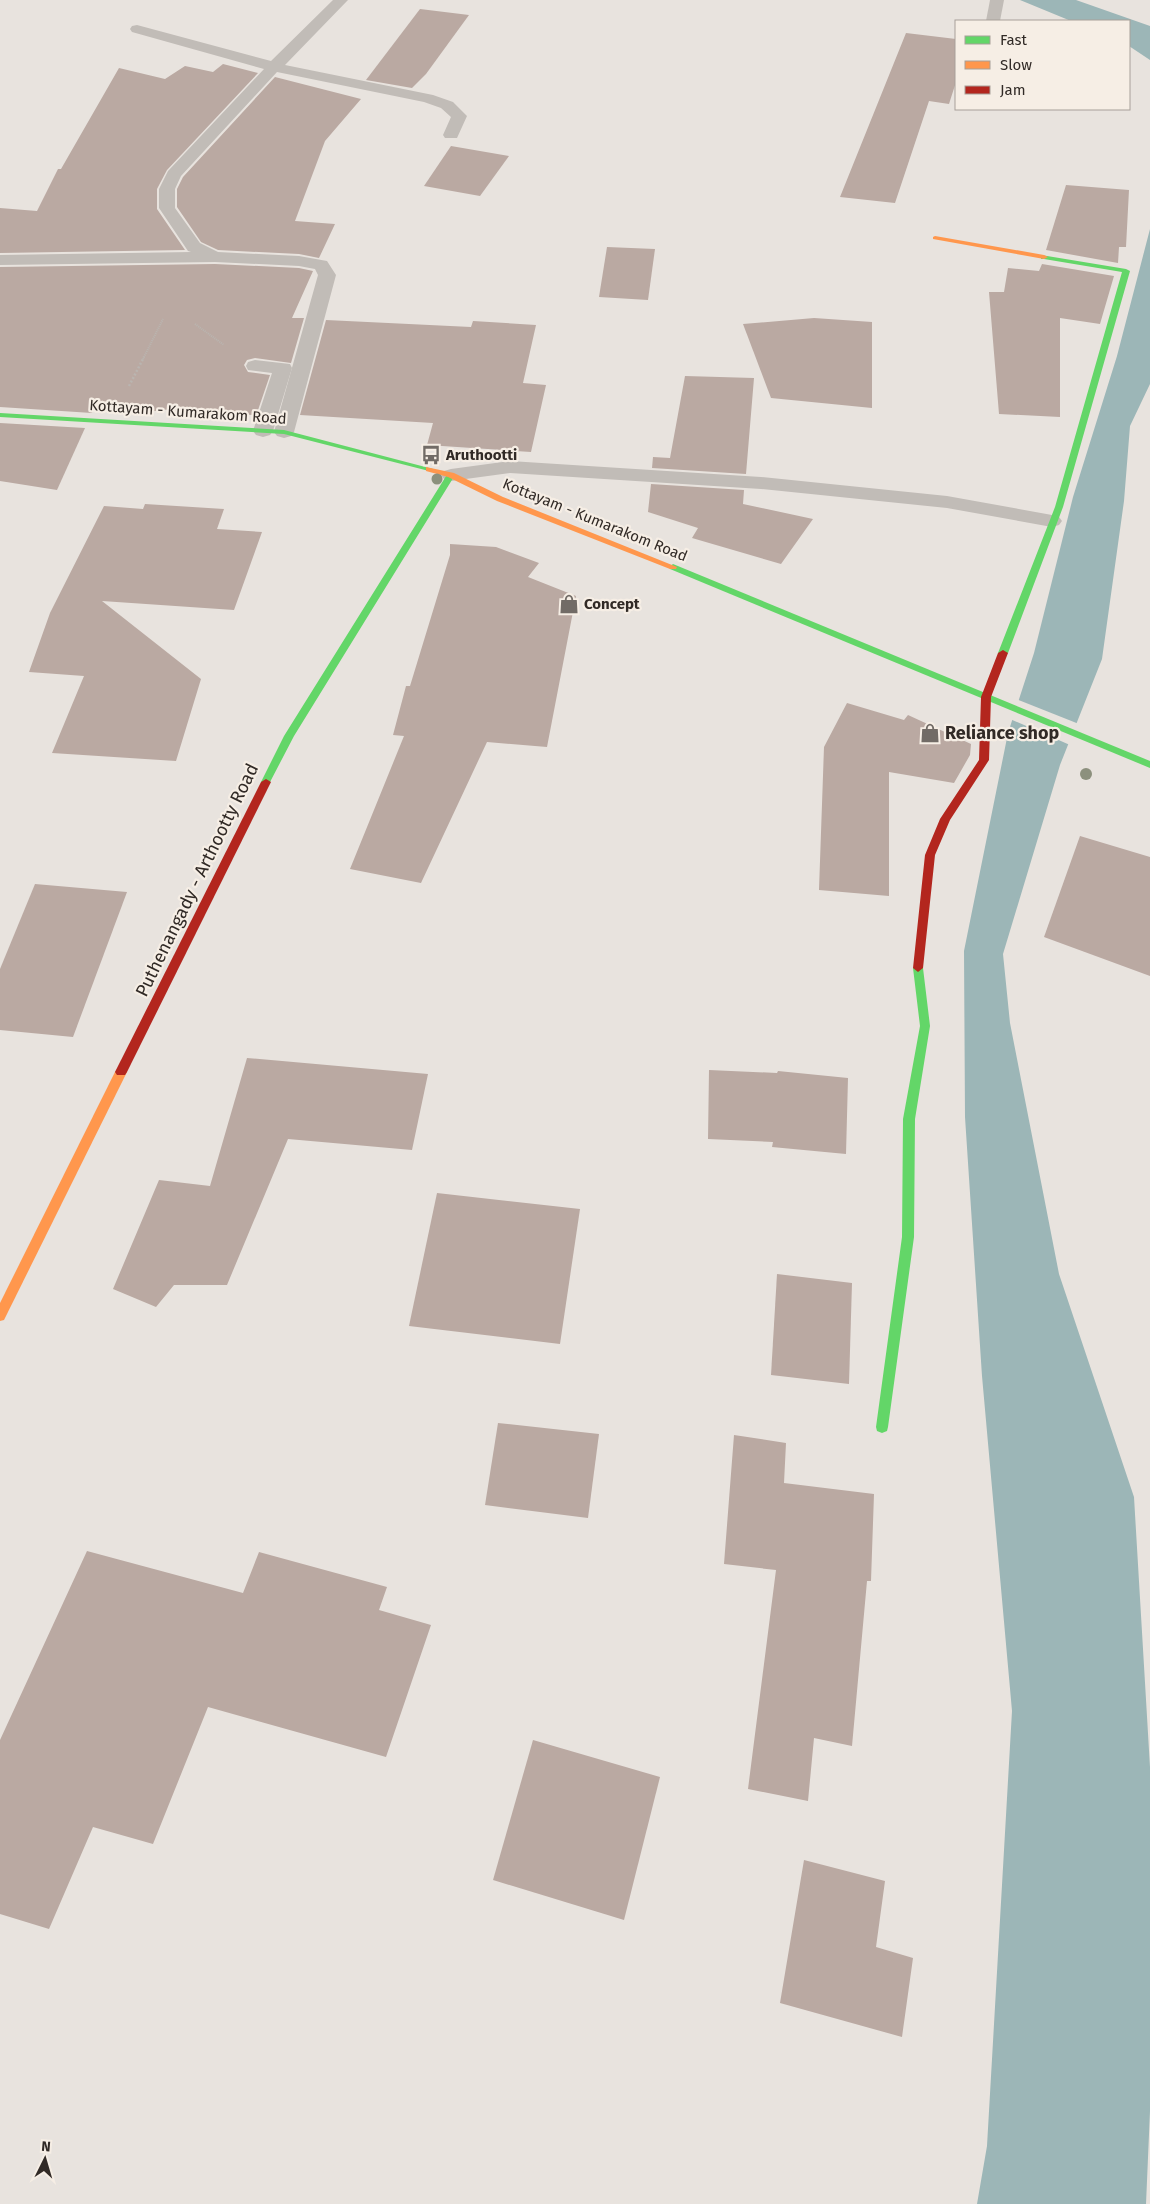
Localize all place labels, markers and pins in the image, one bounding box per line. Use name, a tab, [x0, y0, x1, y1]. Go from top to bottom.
bus stop icon: Aruthootti	[420, 444, 442, 466]
place label: Aruthootti	[445, 446, 517, 464]
shop icon: Concept	[558, 593, 580, 615]
place label: Concept	[584, 595, 640, 613]
shop icon: Reliance shop	[919, 722, 941, 744]
place label: Reliance shop	[945, 722, 1059, 744]

